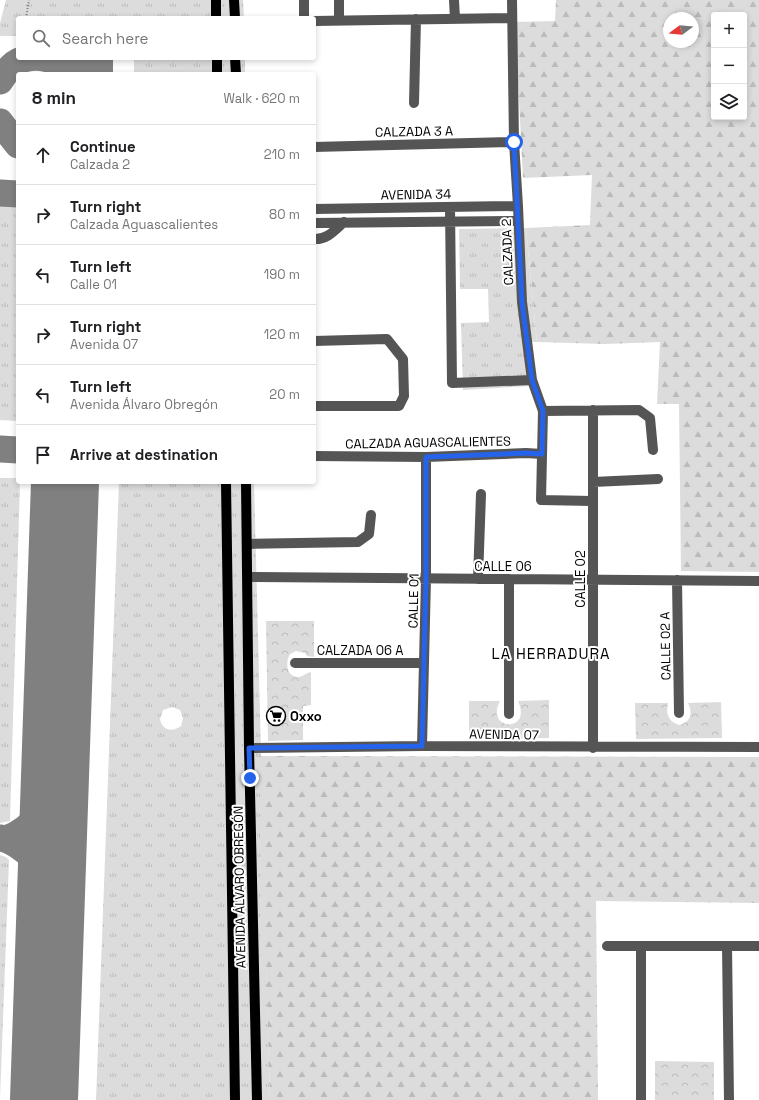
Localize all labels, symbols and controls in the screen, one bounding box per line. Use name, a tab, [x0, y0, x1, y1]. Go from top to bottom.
north arrow	[663, 12, 699, 48]
map controls	[711, 12, 747, 120]
button: +	[711, 12, 747, 48]
search box	[16, 16, 316, 60]
icon: search	[30, 27, 52, 49]
text: Search here	[62, 29, 148, 48]
button: −	[711, 48, 747, 84]
button: layers	[711, 84, 747, 120]
text: 8 min	[32, 87, 76, 109]
text: Walk · 620 m	[223, 90, 300, 107]
street label: CALZADA 3 A	[375, 122, 453, 141]
route start	[505, 133, 523, 151]
text: Continue	[70, 137, 136, 156]
icon: ahead	[32, 144, 54, 166]
text: 210 m	[264, 146, 300, 163]
text: Calzada 2	[70, 156, 130, 173]
street label: AVENIDA 34	[381, 185, 451, 204]
text: Turn right	[70, 197, 141, 216]
icon: right	[32, 204, 54, 226]
text: 80 m	[269, 206, 300, 223]
text: Calzada Aguascalientes	[70, 216, 218, 233]
street label: CALZADA 2	[498, 218, 517, 286]
text: Turn left	[70, 257, 132, 276]
icon: left	[32, 264, 54, 286]
text: 190 m	[264, 266, 300, 283]
text: Calle 01	[70, 276, 117, 293]
text: Turn right	[70, 317, 141, 336]
icon: right	[32, 324, 54, 346]
text: 120 m	[264, 326, 300, 343]
text: Avenida 07	[70, 336, 138, 353]
text: Turn left	[70, 377, 132, 396]
icon: left	[32, 384, 54, 406]
text: 20 m	[269, 386, 300, 403]
text: Avenida Álvaro Obregón	[70, 396, 218, 413]
street label: CALZADA AGUASCALIENTES	[345, 433, 511, 452]
icon: arrive	[32, 444, 54, 466]
text: Arrive at destination	[70, 445, 218, 464]
street label: CALLE 02	[572, 550, 589, 608]
street label: CALLE 06	[474, 558, 532, 575]
street label: CALLE 01	[405, 573, 422, 629]
street label: CALLE 02 A	[656, 611, 675, 681]
street label: CALZADA 06 A	[317, 642, 403, 659]
district label: LA HERRADURA	[492, 644, 610, 663]
supermarket icon: Oxxo	[265, 705, 287, 727]
place label: Oxxo	[290, 708, 322, 725]
street label: AVENIDA 07	[469, 725, 539, 744]
route end	[241, 769, 259, 787]
street label: AVENIDA ÁLVARO OBREGÓN	[230, 805, 249, 969]

